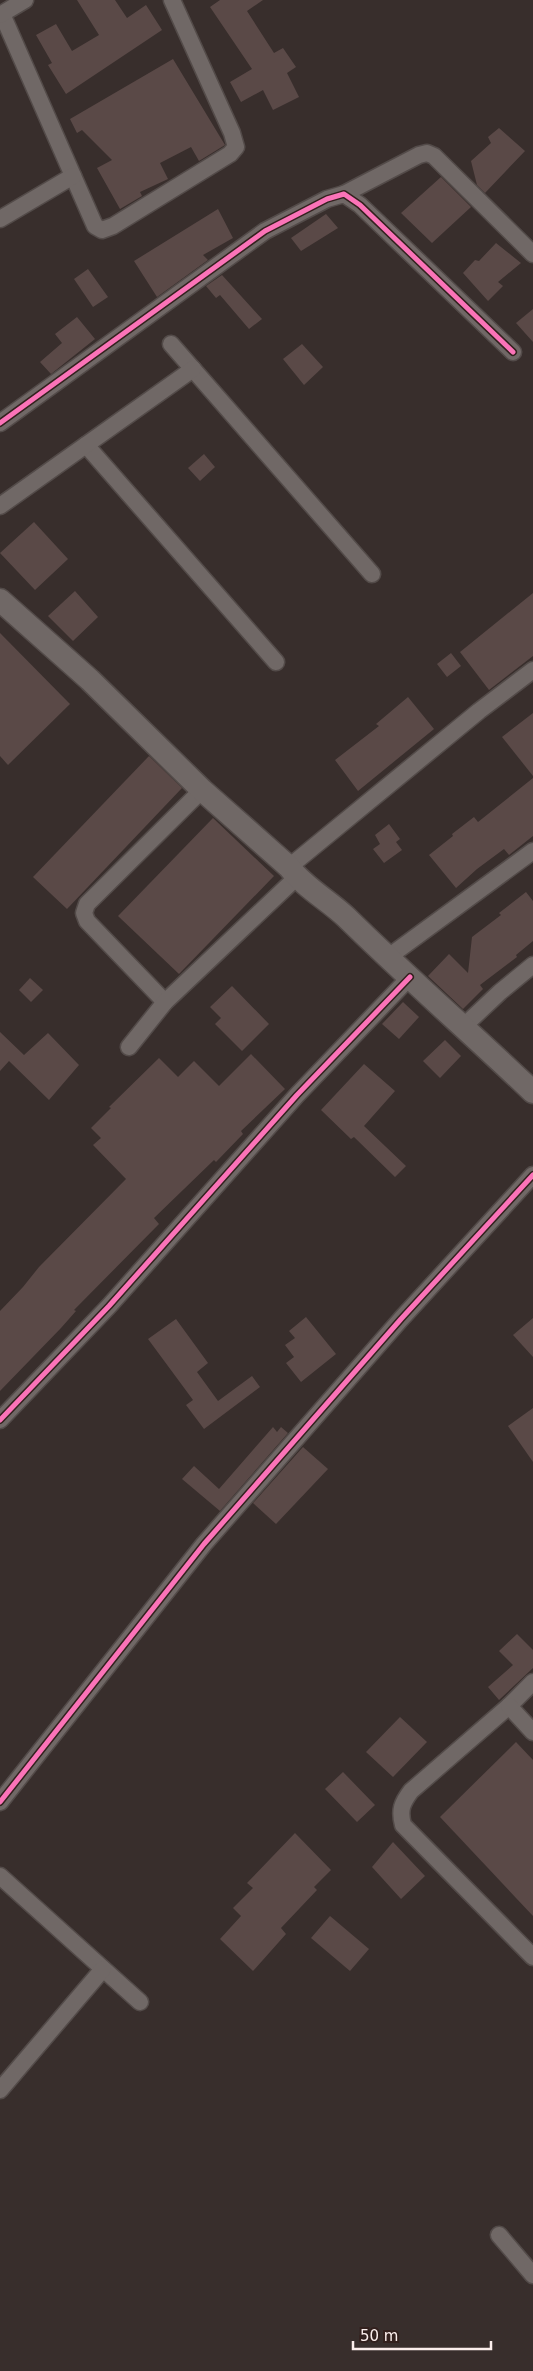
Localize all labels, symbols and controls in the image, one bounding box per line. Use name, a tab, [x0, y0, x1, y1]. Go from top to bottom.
scale bar	[353, 2318, 490, 2350]
text: 50 m	[360, 2327, 398, 2345]

